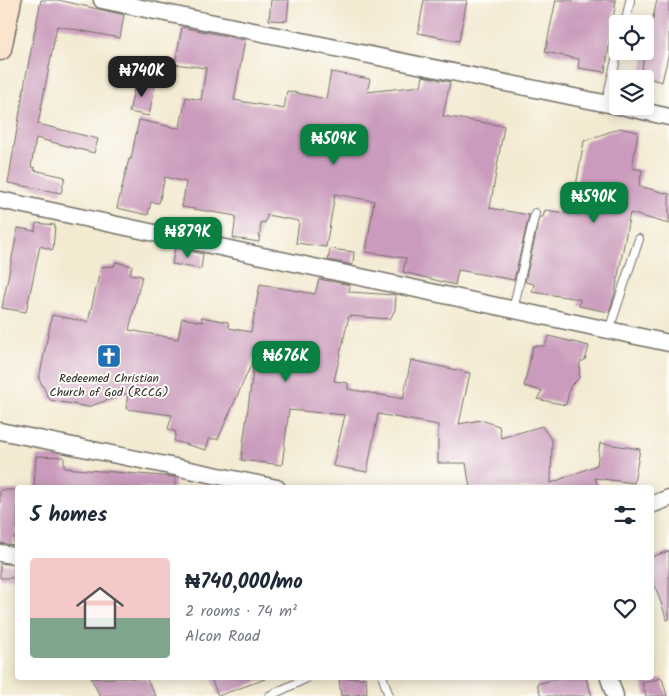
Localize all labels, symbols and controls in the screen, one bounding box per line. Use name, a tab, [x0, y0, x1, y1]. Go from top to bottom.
map controls	[609, 15, 654, 115]
button: locate	[609, 15, 654, 60]
pin: ₦740K	[107, 56, 177, 98]
text: ₦740K	[119, 59, 165, 84]
button: layers	[609, 70, 654, 115]
pin: ₦509K	[299, 124, 369, 166]
text: ₦509K	[311, 127, 357, 152]
pin: ₦590K	[559, 182, 629, 224]
text: ₦590K	[571, 185, 617, 210]
pin: ₦879K	[153, 216, 223, 259]
text: ₦879K	[165, 220, 211, 245]
pin: ₦676K	[251, 340, 321, 383]
church icon: Redeemed Christian Church of God (RCCG)	[96, 343, 122, 369]
text: ₦676K	[263, 344, 309, 369]
place label: Redeemed Christian Church of God (RCCG)	[50, 369, 168, 402]
text: 5 homes	[30, 499, 107, 532]
icon: filters	[611, 501, 639, 529]
text: ₦740,000/mo	[185, 566, 303, 599]
icon: home	[70, 578, 130, 638]
icon: heart	[611, 594, 639, 622]
text: 2 rooms · 74 m²	[185, 599, 297, 624]
text: Alcon Road	[185, 624, 260, 649]

